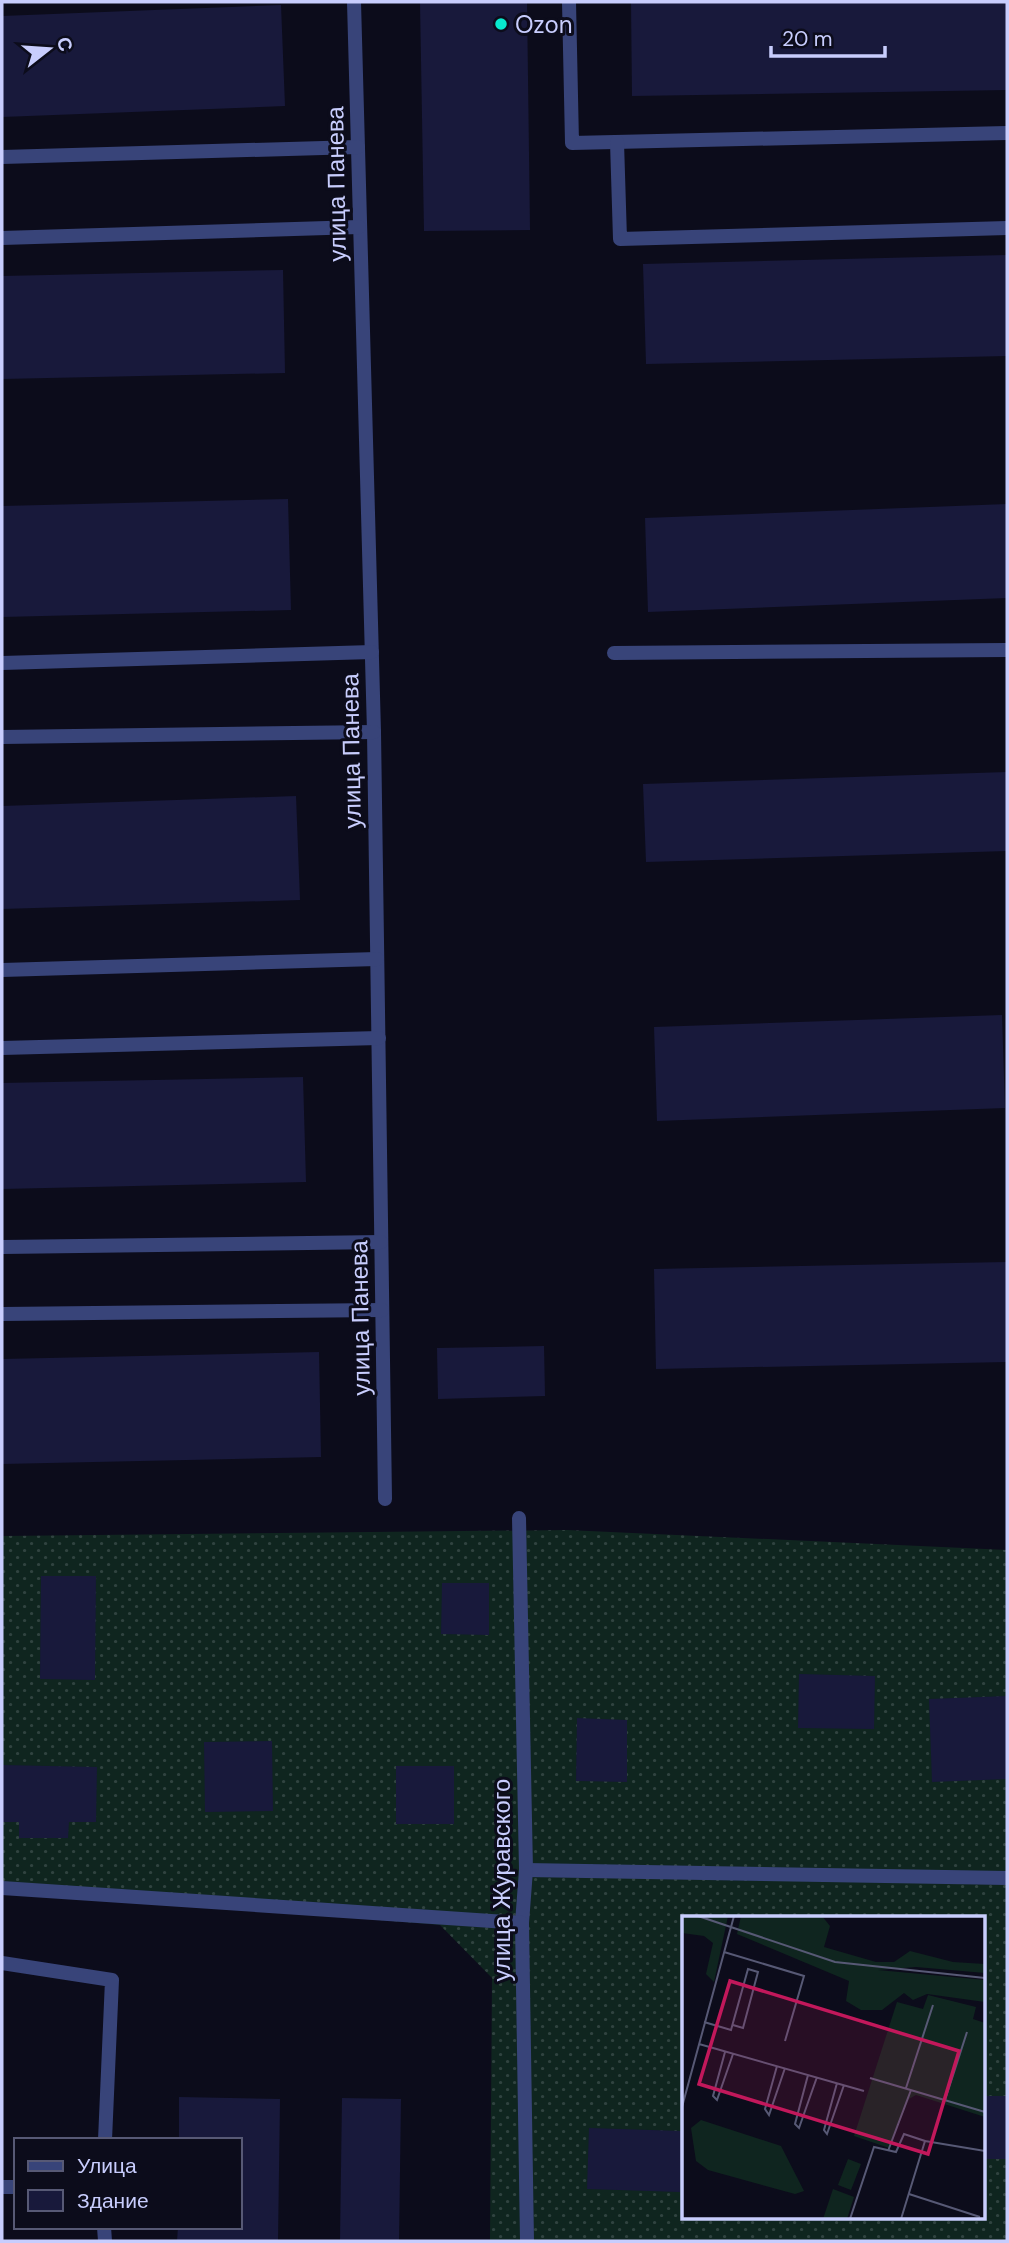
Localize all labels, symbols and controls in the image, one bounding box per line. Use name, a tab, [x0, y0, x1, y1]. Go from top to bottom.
place label: Ozon	[515, 9, 573, 40]
north arrow	[14, 14, 84, 84]
scale bar	[771, 14, 885, 58]
marker: Ozon	[493, 16, 509, 32]
text: 20 m	[782, 25, 833, 53]
text: С	[51, 34, 79, 55]
street label: улица Панева	[319, 105, 353, 262]
street label: улица Панева	[334, 672, 368, 829]
street label: улица Панева	[343, 1239, 377, 1396]
street label: улица Журавского	[486, 1779, 517, 1981]
inset map	[682, 1916, 984, 2218]
legend	[14, 2138, 242, 2229]
text: Улица	[77, 2152, 137, 2180]
text: Здание	[77, 2187, 149, 2215]

